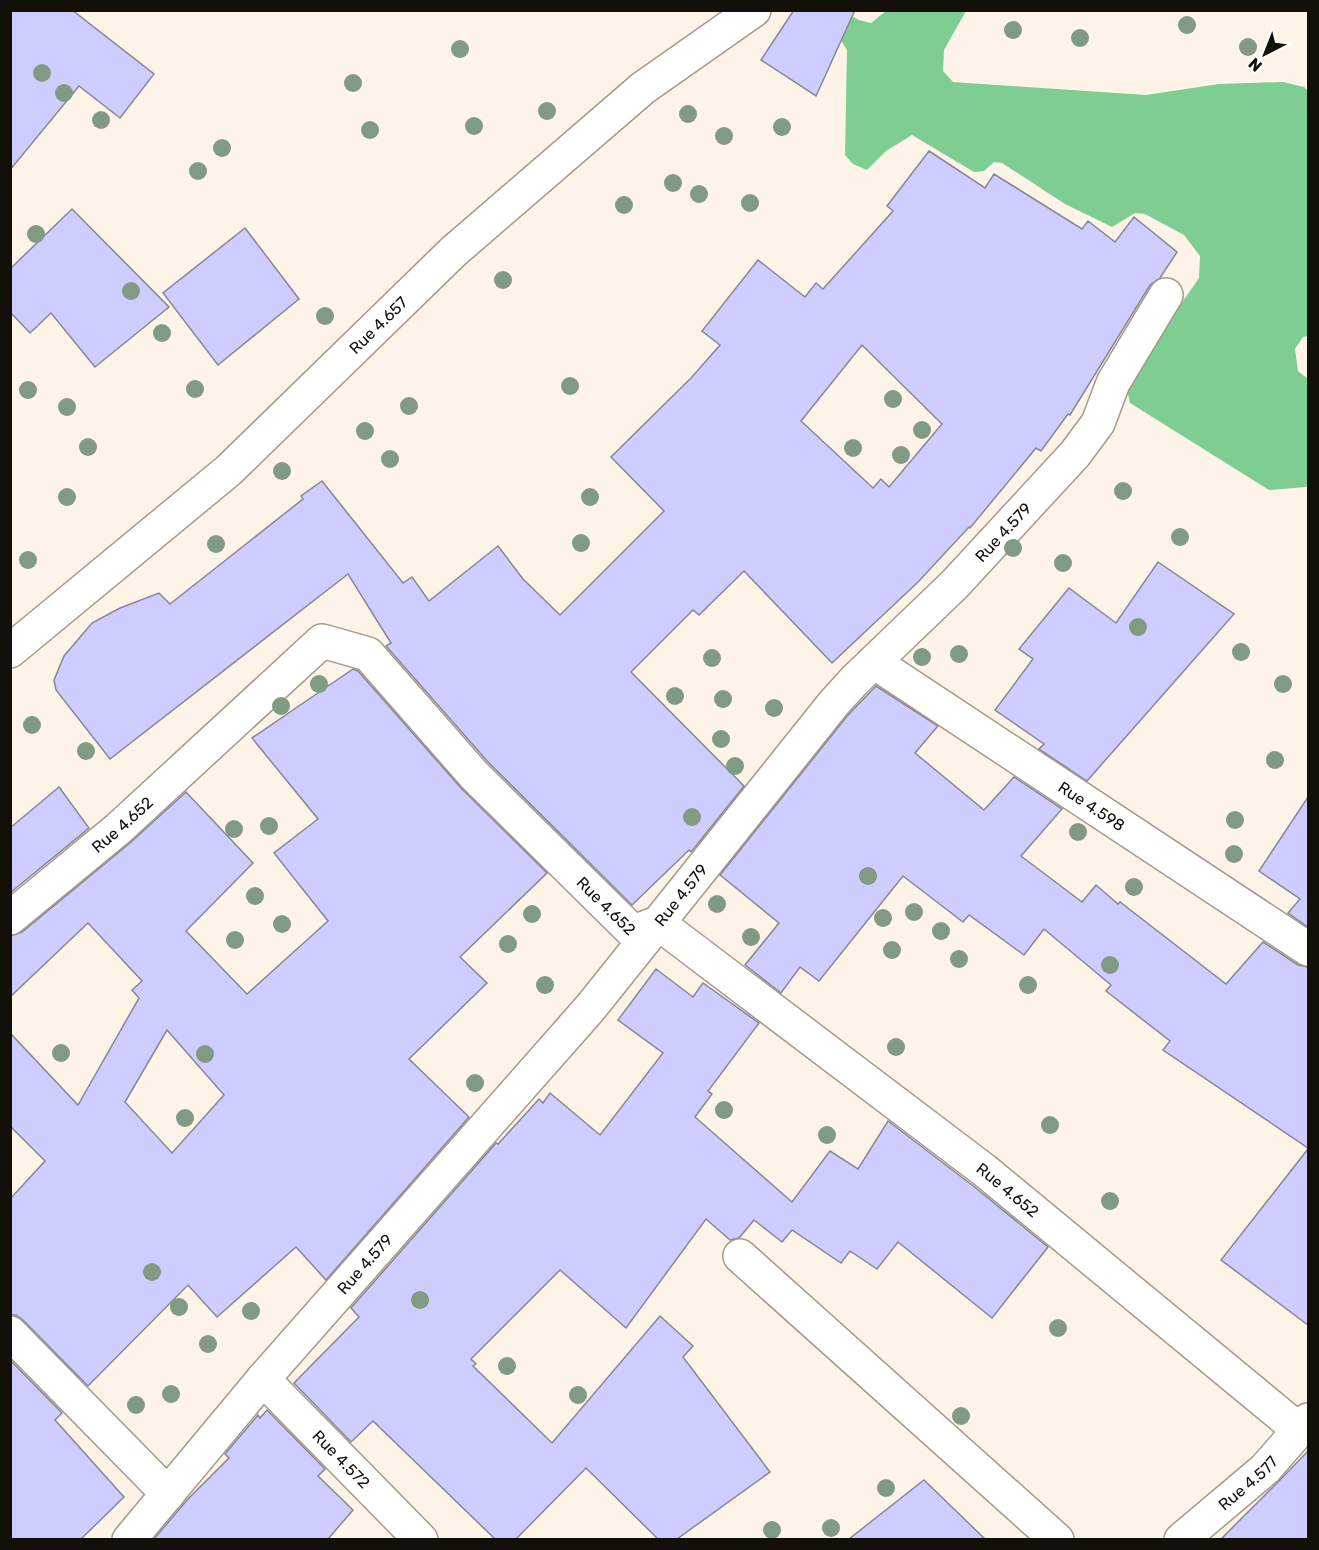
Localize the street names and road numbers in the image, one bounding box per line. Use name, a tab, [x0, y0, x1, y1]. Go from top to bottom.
street label: Rue 4.657	[345, 292, 411, 358]
street label: Rue 4.579	[971, 498, 1035, 566]
street label: Rue 4.598	[1055, 777, 1129, 835]
street label: Rue 4.652	[88, 792, 157, 856]
street label: Rue 4.579	[650, 860, 711, 930]
street label: Rue 4.652	[573, 873, 640, 939]
street label: Rue 4.652	[973, 1158, 1043, 1221]
street label: Rue 4.579	[333, 1230, 396, 1298]
street label: Rue 4.572	[309, 1426, 374, 1492]
street label: Rue 4.577	[1214, 1452, 1282, 1514]

